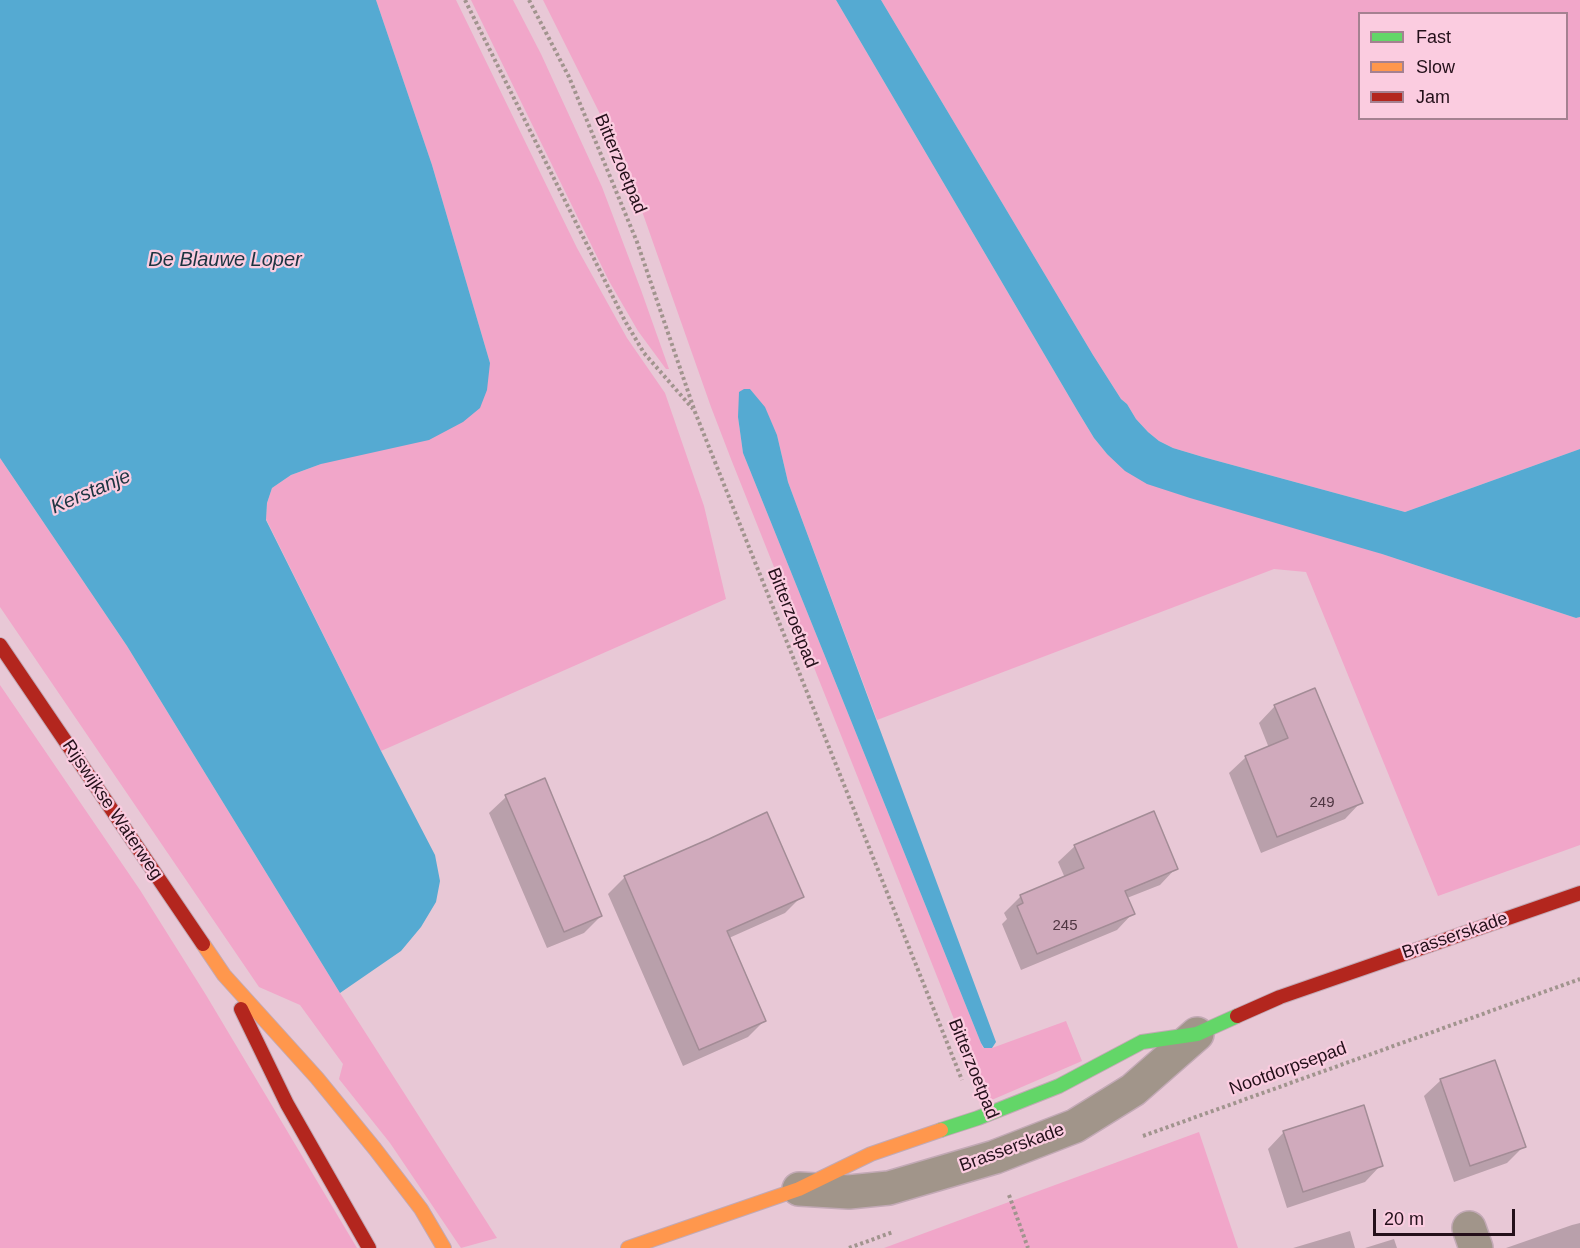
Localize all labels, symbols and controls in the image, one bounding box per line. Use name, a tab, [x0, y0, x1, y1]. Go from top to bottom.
legend	[1358, 12, 1568, 120]
text: Fast	[1416, 27, 1451, 47]
text: Slow	[1416, 57, 1455, 77]
text: Jam	[1416, 87, 1450, 107]
street label: Bitterzoetpad	[589, 111, 651, 217]
water label: De Blauwe Loper	[148, 248, 302, 272]
water label: Kerstanje	[47, 464, 135, 520]
street label: Bitterzoetpad	[762, 565, 822, 671]
street label: Rijswijkse Waterweg	[57, 736, 167, 884]
house number: 249	[1309, 794, 1335, 812]
street label: Brasserskade	[1399, 908, 1511, 964]
house number: 245	[1052, 917, 1078, 935]
street label: Bitterzoetpad	[943, 1016, 1003, 1122]
street label: Nootdorpsepad	[1226, 1038, 1350, 1100]
street label: Brasserskade	[957, 1119, 1067, 1177]
scale bar	[1376, 1197, 1518, 1235]
text: 20 m	[1384, 1209, 1424, 1229]

